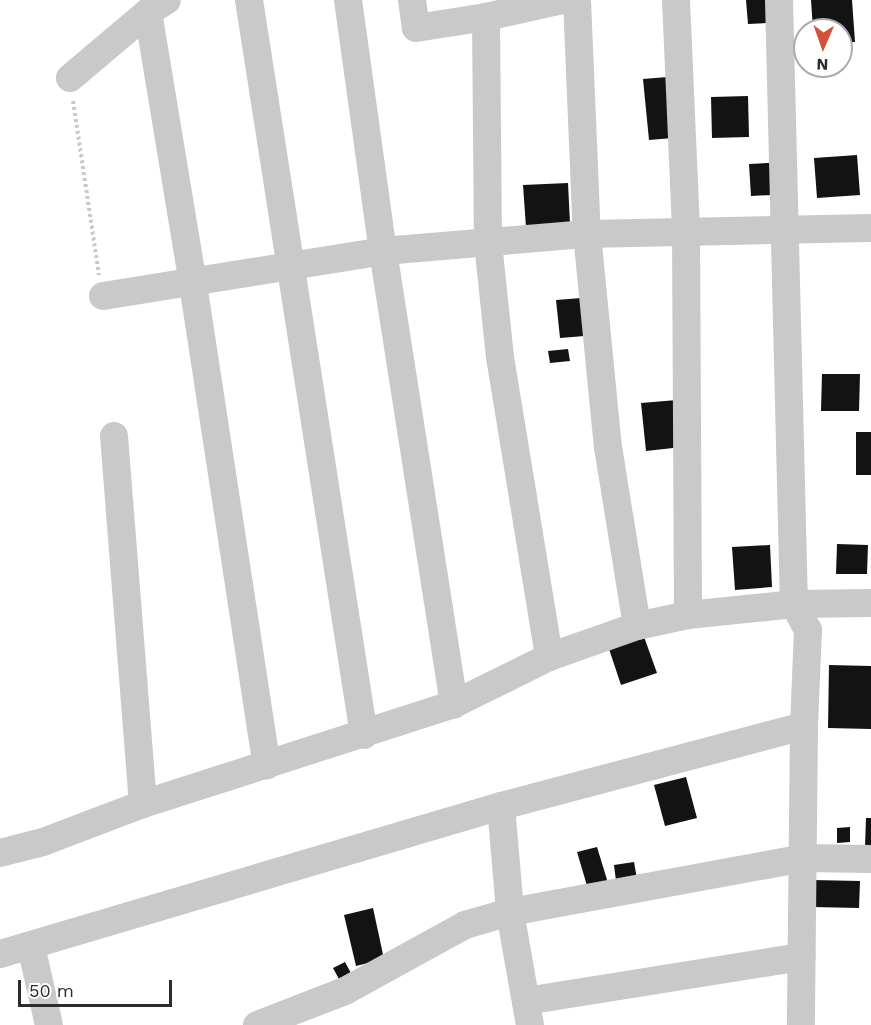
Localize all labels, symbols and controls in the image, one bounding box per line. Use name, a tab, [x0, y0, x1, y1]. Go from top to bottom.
north arrow	[793, 18, 853, 78]
text: N	[816, 55, 829, 74]
scale bar	[21, 968, 176, 1006]
text: 50 m	[29, 980, 74, 1001]

